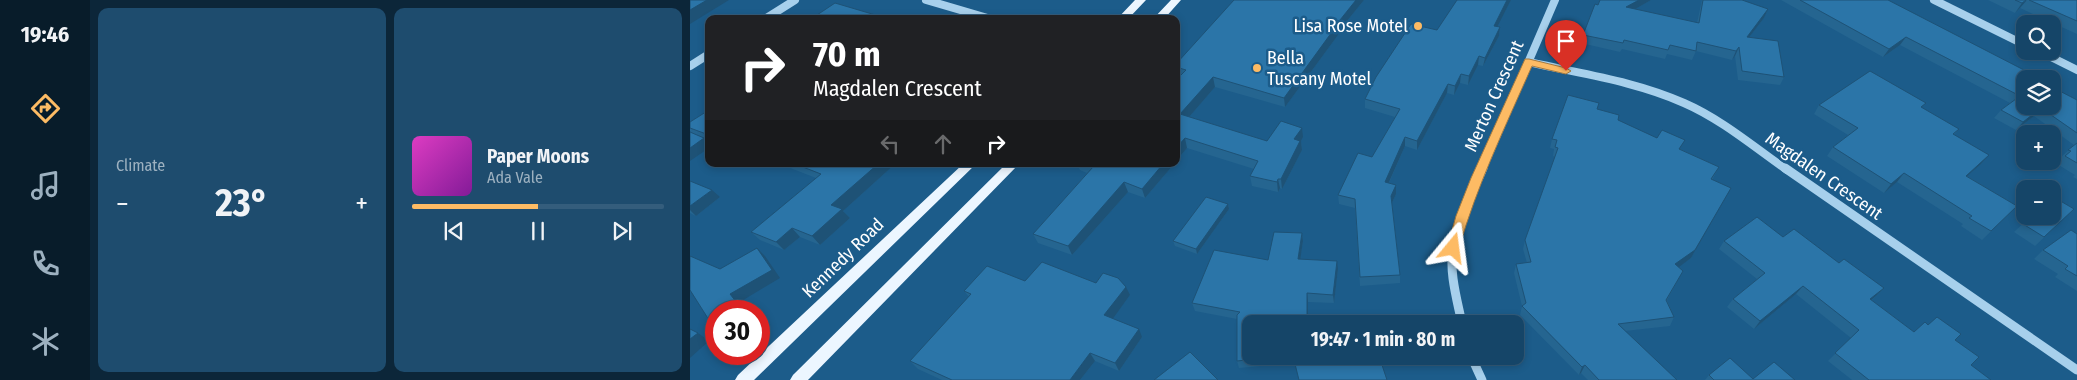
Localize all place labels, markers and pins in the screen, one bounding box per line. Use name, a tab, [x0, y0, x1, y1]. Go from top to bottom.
place label: Lisa Rose Motel	[1294, 15, 1408, 37]
marker: Lisa Rose Motel	[1412, 20, 1424, 32]
pin	[1545, 20, 1587, 71]
place label: Bella Tuscany Motel	[1267, 47, 1371, 90]
marker: Bella Tuscany Motel	[1251, 62, 1263, 74]

